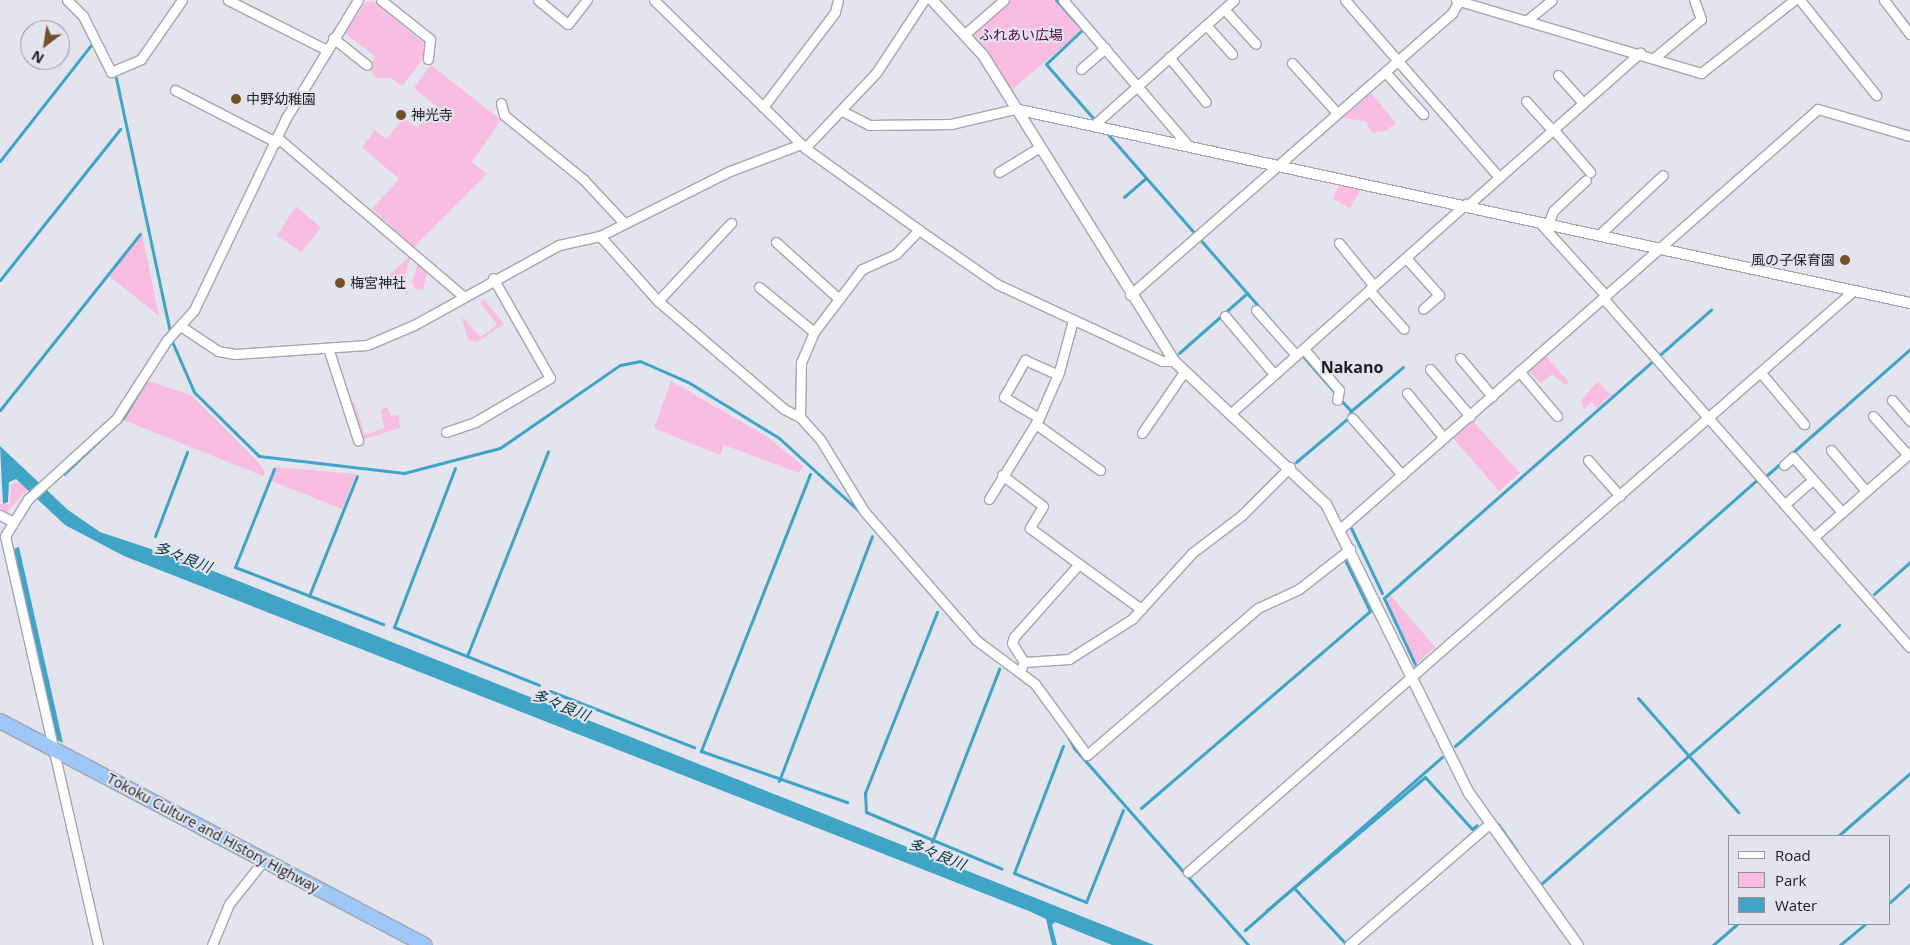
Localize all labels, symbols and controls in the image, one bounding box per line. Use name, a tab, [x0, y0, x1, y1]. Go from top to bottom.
north arrow	[20, 20, 70, 70]
park label: ふれあい広場	[979, 27, 1063, 43]
text: N	[28, 46, 47, 69]
place label: 中野幼稚園	[246, 91, 316, 107]
marker: 中野幼稚園	[230, 93, 242, 105]
place label: 神光寺	[411, 107, 453, 123]
marker: 神光寺	[395, 109, 407, 121]
place label: 風の子保育園	[1751, 252, 1835, 268]
marker: 風の子保育園	[1839, 254, 1851, 266]
place label: 梅宮神社	[350, 275, 406, 291]
marker: 梅宮神社	[334, 277, 346, 289]
district label: Nakano	[1321, 357, 1383, 377]
water label: 多々良川	[152, 538, 214, 576]
water label: 多々良川	[530, 685, 592, 725]
street label: Tokoku Culture and History Highway	[104, 770, 322, 896]
water label: 多々良川	[906, 834, 968, 874]
legend	[1728, 835, 1890, 925]
text: Road	[1775, 845, 1811, 865]
text: Park	[1775, 870, 1806, 890]
text: Water	[1775, 895, 1817, 915]

